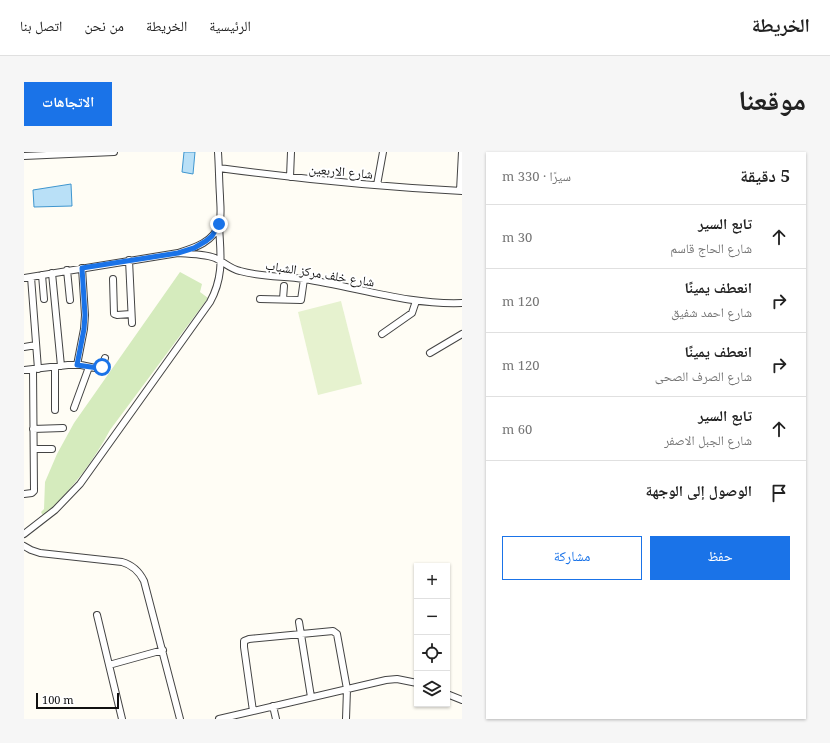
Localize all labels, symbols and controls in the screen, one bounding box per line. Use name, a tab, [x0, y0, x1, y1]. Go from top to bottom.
text: الخريطة	[752, 12, 810, 38]
text: اتصل بنا	[20, 16, 62, 35]
text: من نحن	[84, 16, 124, 35]
text: الخريطة	[146, 16, 187, 35]
text: الرئيسية	[209, 16, 251, 35]
text: موقعنا	[738, 80, 806, 118]
button: الاتجاهات	[24, 82, 112, 126]
street label: شارع الاربعين	[308, 159, 374, 184]
text: 5 دقيقة	[740, 164, 790, 187]
text: سيرًا · 330 m	[502, 167, 571, 185]
text: تابع السير	[698, 213, 752, 233]
route end	[210, 215, 228, 233]
icon: ahead	[768, 226, 790, 248]
text: 30 m	[502, 228, 532, 246]
text: شارع الحاج قاسم	[670, 239, 752, 257]
street label: شارع خلف مركز الشباب	[264, 255, 376, 292]
text: انعطف يمينًا	[684, 277, 752, 297]
icon: right	[768, 290, 790, 312]
text: 120 m	[502, 292, 540, 310]
text: شارع احمد شفيق	[671, 303, 752, 321]
text: انعطف يمينًا	[684, 341, 752, 361]
icon: right	[768, 354, 790, 376]
text: 120 m	[502, 356, 540, 374]
route start	[93, 358, 111, 376]
text: شارع الصرف الصحى	[655, 367, 752, 385]
text: تابع السير	[698, 405, 752, 425]
icon: ahead	[768, 418, 790, 440]
text: 60 m	[502, 420, 532, 438]
text: شارع الجبل الاصفر	[664, 431, 752, 449]
text: الوصول إلى الوجهة	[646, 480, 752, 500]
icon: arrive	[768, 482, 790, 504]
button: مشاركة	[502, 536, 642, 580]
button: حفظ	[650, 536, 790, 580]
map controls	[414, 563, 450, 707]
button: +	[414, 563, 450, 599]
button: −	[414, 599, 450, 635]
button: locate	[414, 635, 450, 671]
button: layers	[414, 671, 450, 707]
scale bar	[36, 691, 119, 710]
text: 100 m	[42, 692, 74, 707]

